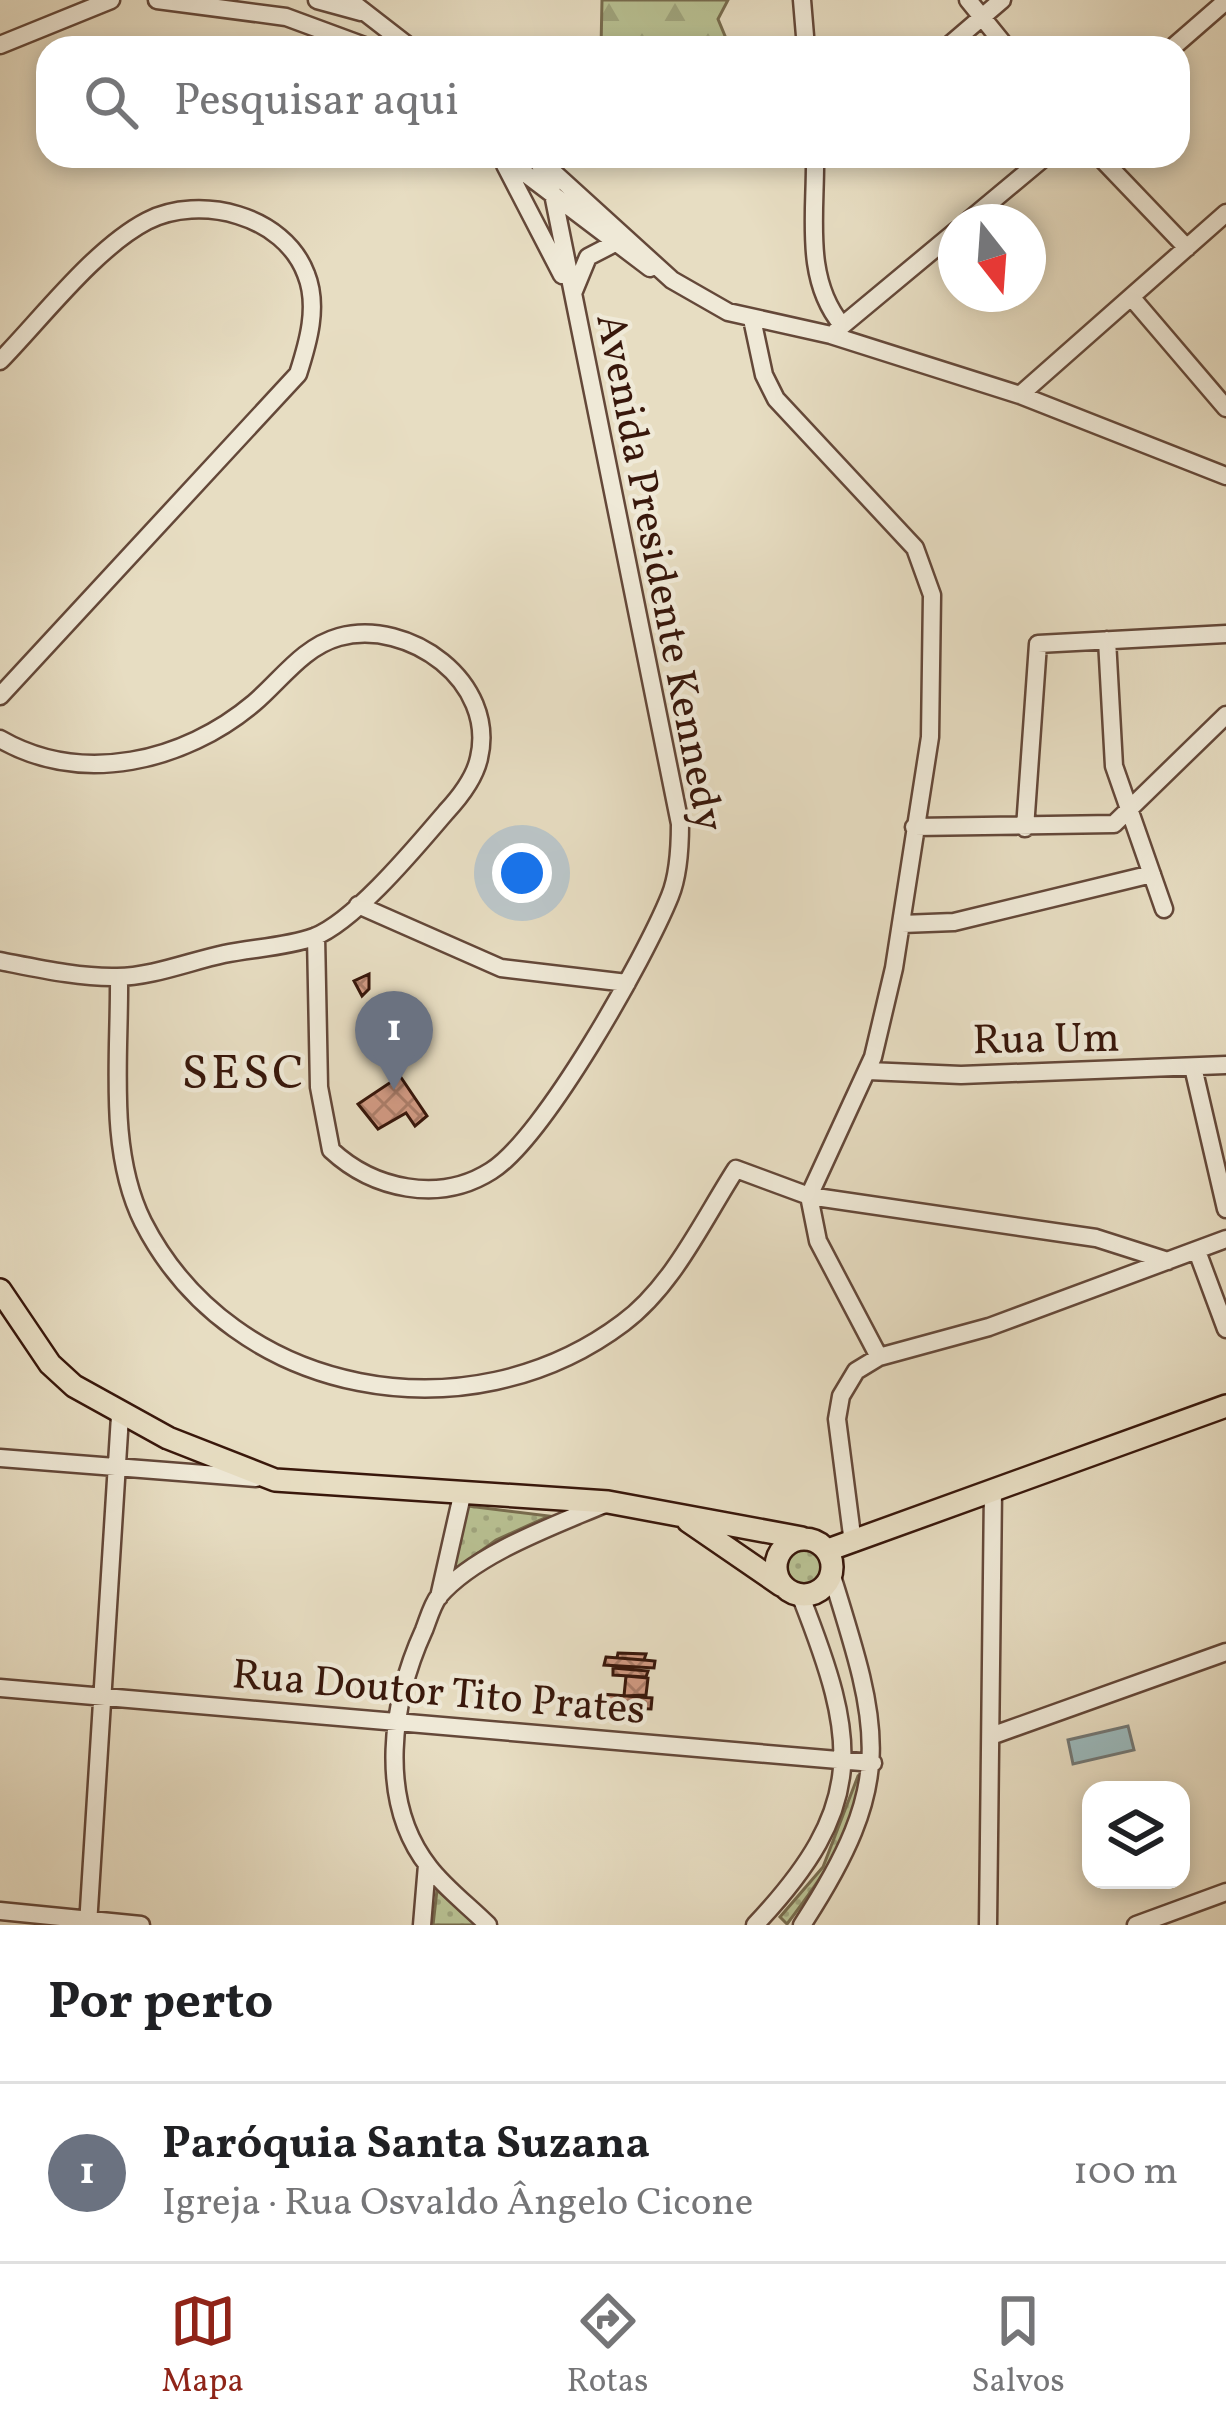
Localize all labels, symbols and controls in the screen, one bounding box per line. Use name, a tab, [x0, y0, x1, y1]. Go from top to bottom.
search box	[36, 36, 1190, 168]
icon: search	[78, 69, 144, 135]
text: Pesquisar aqui	[174, 71, 459, 134]
north arrow	[938, 204, 1046, 312]
street label: Avenida Presidente Kennedy	[578, 309, 737, 837]
your location	[492, 843, 552, 903]
pin: 1	[355, 991, 433, 1090]
street label: Rua Um	[972, 1011, 1120, 1072]
district label: SESC	[181, 1042, 307, 1109]
street label: Rua Doutor Tito Prates	[230, 1647, 648, 1742]
map controls	[1082, 1781, 1190, 1889]
button: layers	[1082, 1781, 1190, 1889]
text: Por perto	[48, 1968, 273, 2039]
text: Paróquia Santa Suzana	[162, 2114, 650, 2177]
text: 1	[79, 2146, 95, 2200]
text: 100 m	[1073, 2146, 1178, 2200]
text: Igreja · Rua Osvaldo Ângelo Cicone	[162, 2177, 753, 2231]
tab: Mapa	[161, 2288, 244, 2406]
tab: Rotas	[567, 2288, 648, 2406]
tab: Salvos	[971, 2288, 1065, 2406]

